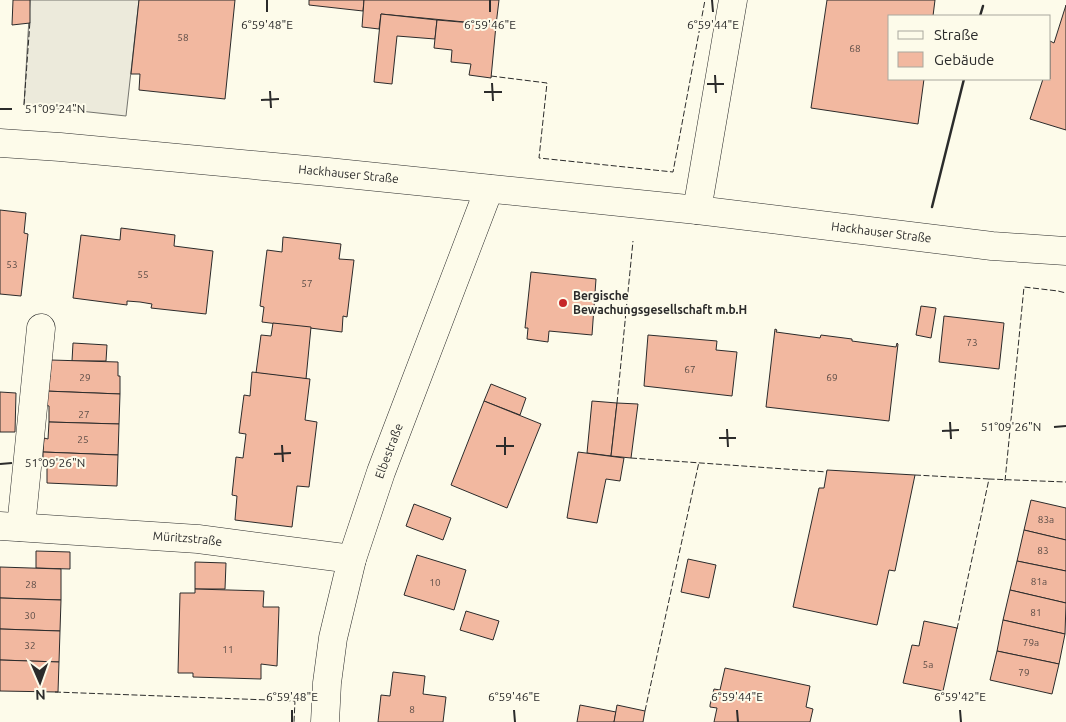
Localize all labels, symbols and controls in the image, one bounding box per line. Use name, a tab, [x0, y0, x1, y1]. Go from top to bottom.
legend	[888, 15, 1051, 80]
text: 6°59'48"E	[241, 18, 293, 31]
text: 6°59'46"E	[464, 18, 516, 31]
text: 6°59'44"E	[687, 18, 739, 31]
text: Straße	[934, 26, 978, 43]
house number: 58	[177, 32, 189, 43]
house number: 68	[849, 43, 861, 54]
text: Gebäude	[934, 51, 994, 68]
text: 51°09'24"N	[25, 102, 85, 115]
street label: Hackhauser Straße	[298, 162, 399, 185]
street label: Hackhauser Straße	[831, 219, 932, 245]
house number: 53	[6, 259, 18, 270]
house number: 55	[137, 269, 149, 280]
house number: 57	[301, 278, 313, 289]
place label: Bergische Bewachungsgesellschaft m.b.H	[573, 289, 747, 316]
marker: Bergische Bewachungsgesellschaft m.b.H	[557, 297, 569, 309]
house number: 73	[966, 337, 978, 348]
house number: 67	[684, 364, 696, 375]
house number: 29	[79, 372, 91, 383]
house number: 69	[826, 372, 838, 383]
house number: 27	[78, 409, 90, 420]
text: 51°09'26"N	[981, 420, 1041, 433]
street label: Elbestraße	[372, 421, 405, 480]
house number: 25	[77, 434, 89, 445]
text: 51°09'26"N	[25, 456, 85, 469]
house number: 83a	[1038, 514, 1054, 525]
street label: Müritzstraße	[152, 529, 223, 548]
house number: 83	[1037, 545, 1049, 556]
house number: 81a	[1031, 576, 1047, 587]
house number: 10	[429, 577, 441, 588]
house number: 28	[25, 579, 37, 590]
house number: 81	[1030, 607, 1042, 618]
house number: 30	[24, 610, 36, 621]
house number: 79a	[1023, 637, 1039, 648]
house number: 32	[24, 640, 36, 651]
house number: 11	[222, 644, 234, 655]
north arrow	[15, 657, 65, 707]
house number: 5a	[923, 659, 933, 670]
house number: 79	[1018, 667, 1030, 678]
text: N	[35, 687, 46, 703]
text: 6°59'48"E	[266, 690, 318, 703]
text: 6°59'46"E	[488, 690, 540, 703]
text: 6°59'44"E	[711, 690, 763, 703]
text: 6°59'42"E	[934, 690, 986, 703]
house number: 8	[409, 704, 415, 715]

